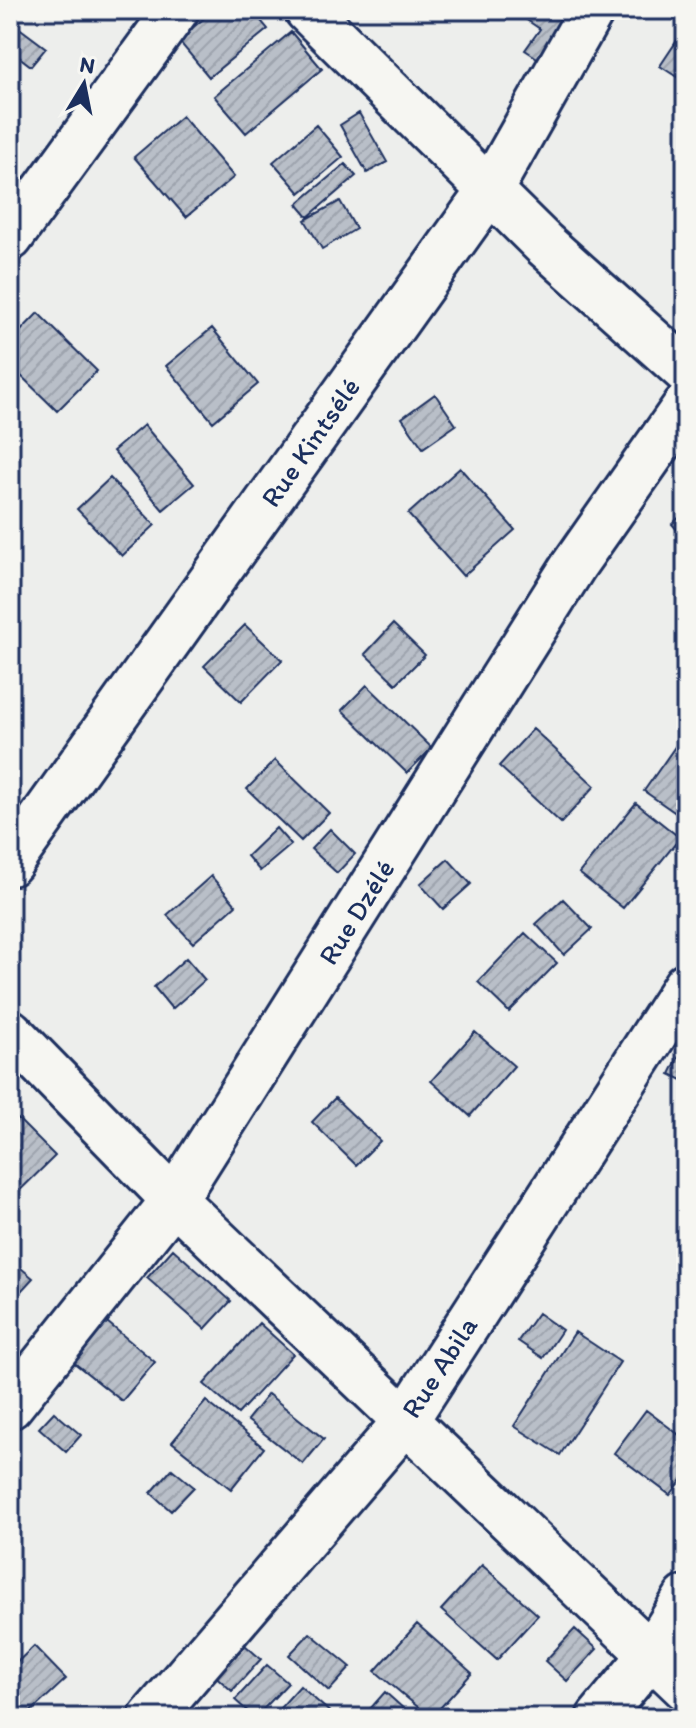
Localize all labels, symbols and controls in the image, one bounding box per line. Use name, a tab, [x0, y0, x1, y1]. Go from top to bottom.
north arrow	[44, 44, 124, 124]
text: N	[78, 50, 97, 79]
street label: Rue Kintsélé	[253, 371, 367, 513]
street label: Rue Dzélé	[310, 853, 402, 971]
street label: Rue Abila	[394, 1310, 485, 1424]

